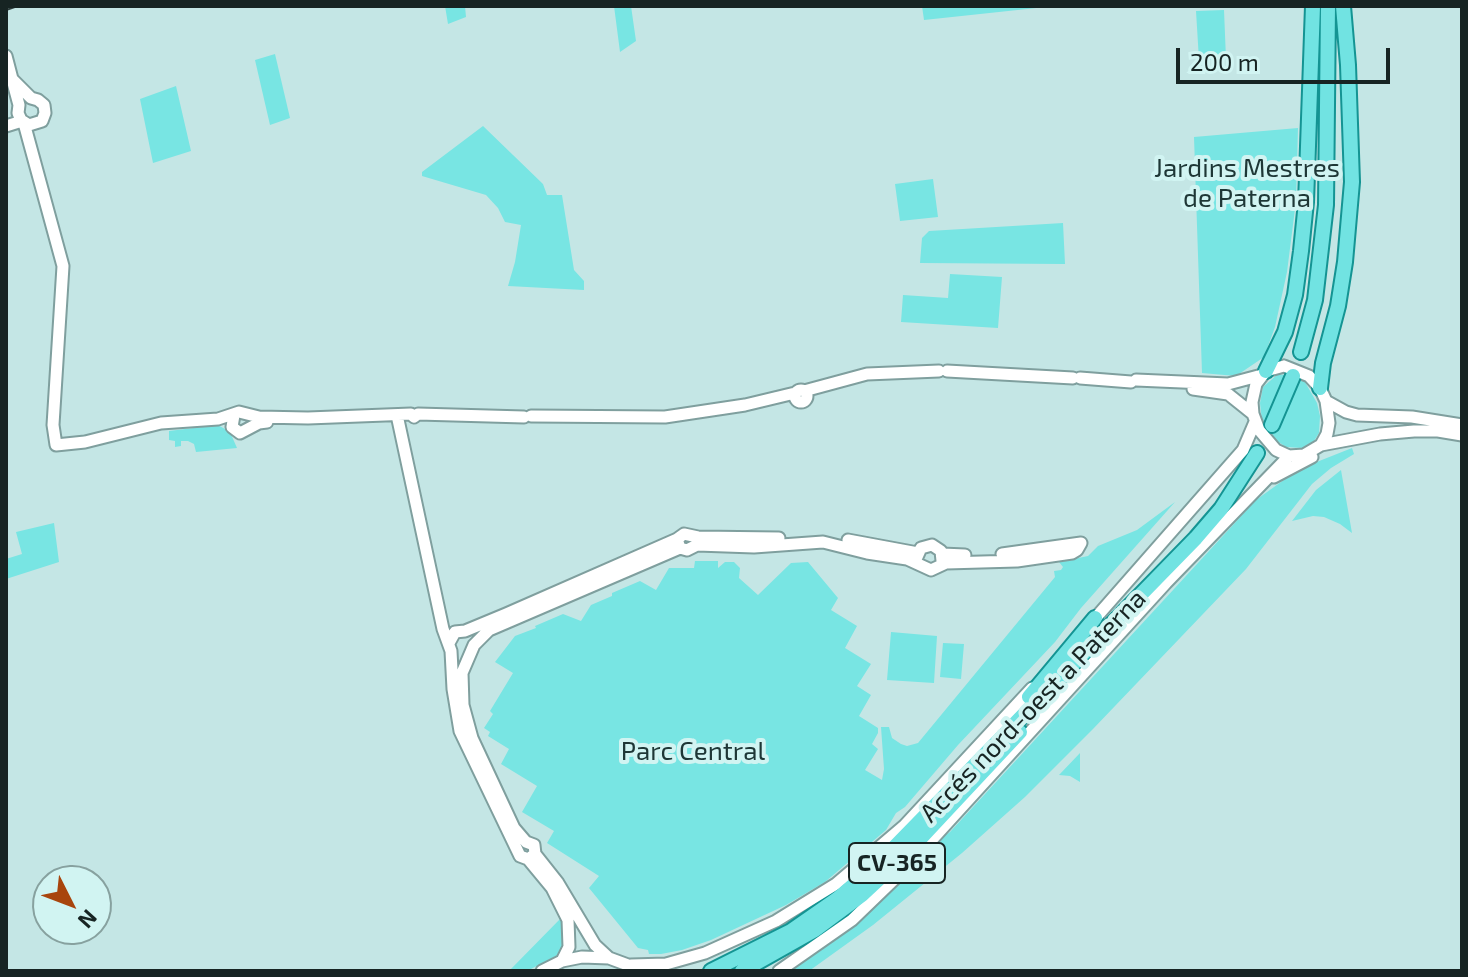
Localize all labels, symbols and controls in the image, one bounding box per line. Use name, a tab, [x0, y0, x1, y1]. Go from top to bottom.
scale bar	[1180, 32, 1394, 82]
text: 200 m	[1190, 47, 1259, 76]
park label: Jardins Mestres de Paterna	[1154, 152, 1340, 214]
street label: Accés nord-oest a Paterna	[914, 583, 1152, 829]
park label: Parc Central	[621, 735, 765, 767]
road number: CV-365	[849, 843, 945, 883]
north arrow	[32, 865, 112, 945]
text: N	[73, 905, 103, 934]

